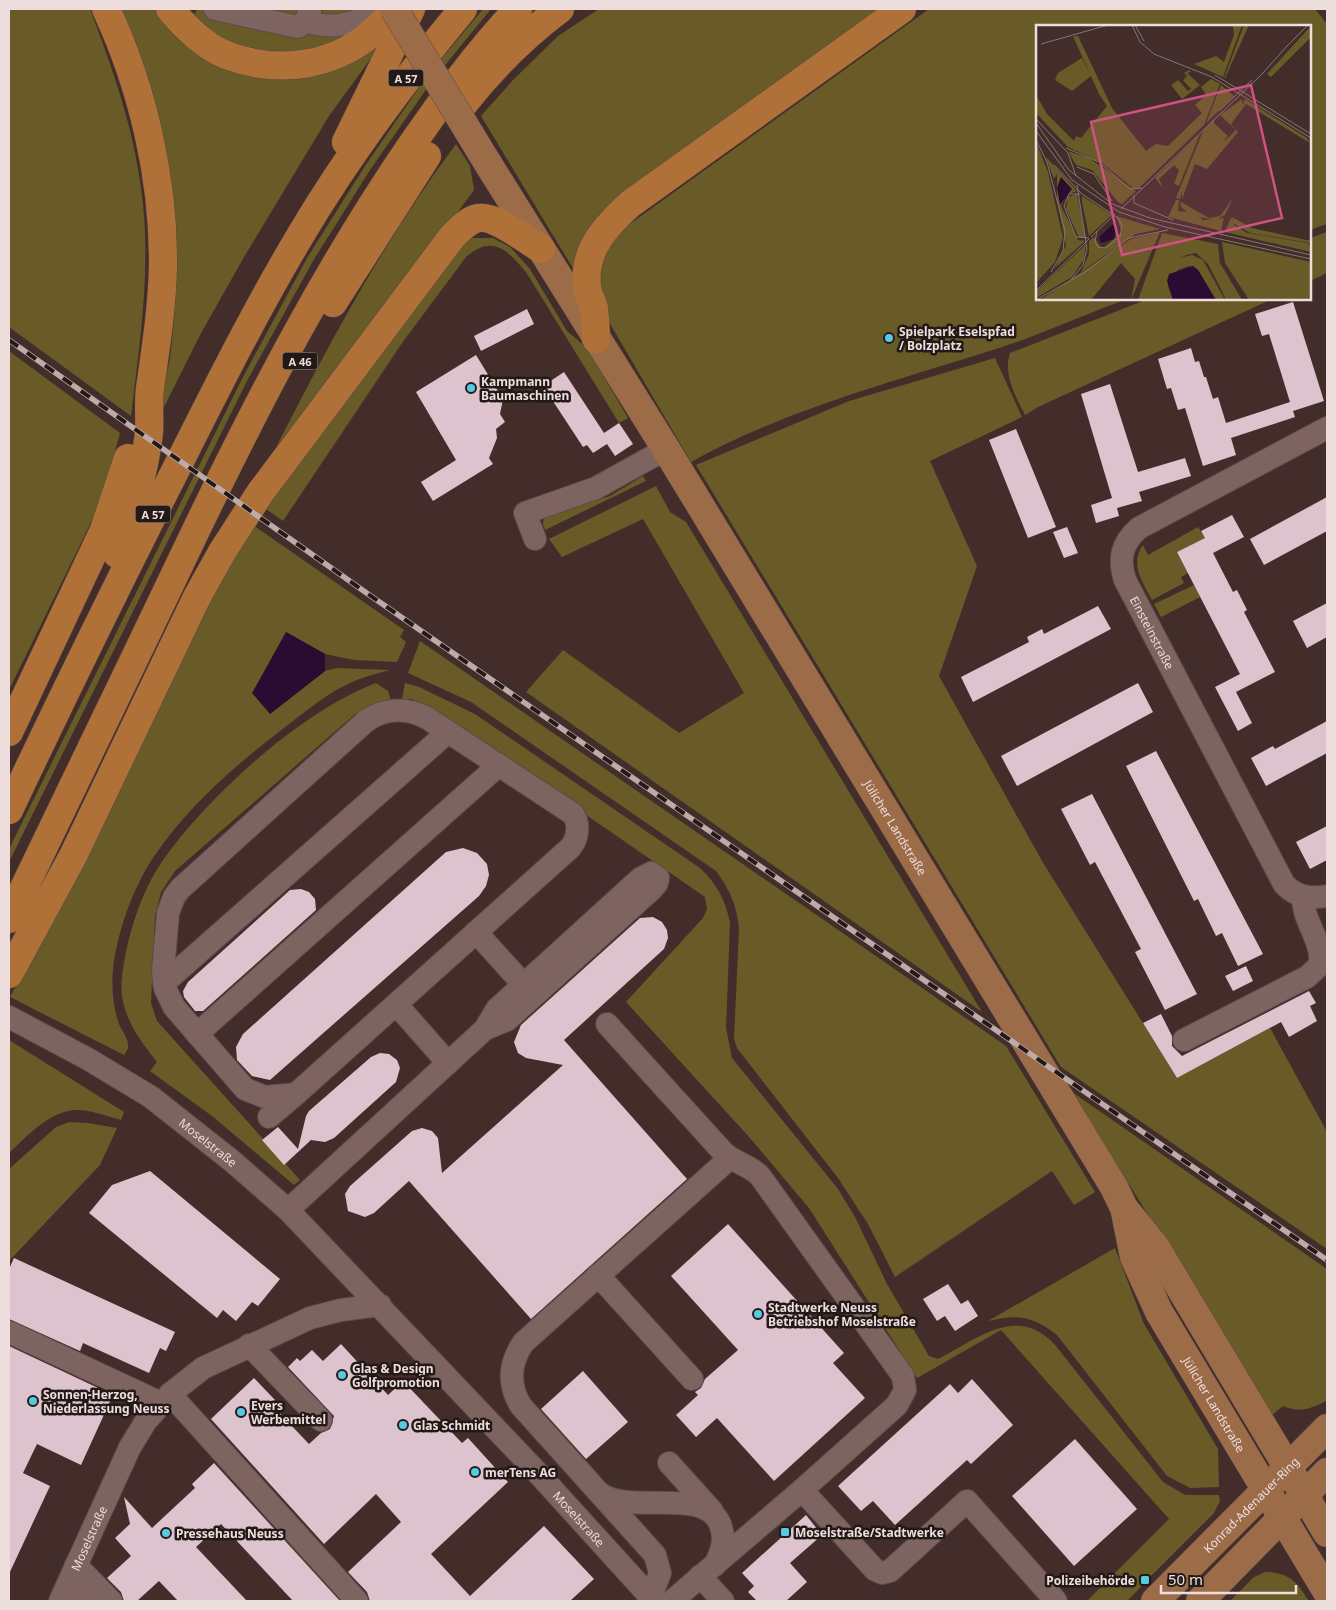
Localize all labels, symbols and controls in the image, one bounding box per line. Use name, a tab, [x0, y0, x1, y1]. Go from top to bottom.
inset map	[1036, 25, 1311, 300]
road number: A 57	[388, 70, 424, 86]
place label: Spielpark Eselspfad / Bolzplatz	[899, 323, 1015, 354]
marker: Spielpark Eselspfad / Bolzplatz	[883, 332, 895, 344]
road number: A 46	[282, 352, 318, 370]
place label: Kampmann Baumaschinen	[481, 373, 569, 404]
marker: Kampmann Baumaschinen	[465, 382, 477, 394]
road number: A 57	[136, 506, 170, 522]
street label: Einsteinstraße	[1126, 593, 1179, 672]
street label: Jülicher Landstraße	[860, 776, 931, 879]
street label: Moselstraße	[176, 1114, 241, 1171]
place label: Stadtwerke Neuss Betriebshof Moselstraße	[768, 1299, 916, 1330]
marker: Stadtwerke Neuss Betriebshof Moselstraße	[752, 1308, 764, 1320]
street label: Jülicher Landstraße	[1179, 1352, 1250, 1456]
place label: Glas & Design Golfpromotion	[352, 1360, 440, 1391]
marker: Glas & Design Golfpromotion	[336, 1369, 348, 1381]
place label: Sonnen-Herzog, Niederlassung Neuss	[43, 1386, 170, 1417]
marker: Sonnen-Herzog, Niederlassung Neuss	[27, 1395, 39, 1407]
place label: Evers Werbemittel	[251, 1397, 326, 1428]
marker: Evers Werbemittel	[235, 1406, 247, 1418]
place label: Glas Schmidt	[413, 1417, 490, 1434]
marker: Glas Schmidt	[397, 1419, 409, 1431]
street label: Konrad-Adenauer-Ring	[1199, 1453, 1302, 1556]
place label: merTens AG	[485, 1464, 556, 1481]
marker: merTens AG	[469, 1466, 481, 1478]
street label: Moselstraße	[549, 1487, 609, 1550]
street label: Moselstraße	[66, 1503, 111, 1573]
place label: Moselstraße/Stadtwerke	[795, 1524, 944, 1541]
place label: Pressehaus Neuss	[176, 1525, 284, 1542]
marker: Moselstraße/Stadtwerke	[779, 1526, 791, 1538]
marker: Pressehaus Neuss	[160, 1527, 172, 1539]
scale bar	[1161, 1562, 1296, 1594]
text: 50 m	[1168, 1569, 1203, 1589]
place label: Polizeibehörde	[1046, 1572, 1135, 1589]
marker: Polizeibehörde	[1139, 1574, 1151, 1586]

